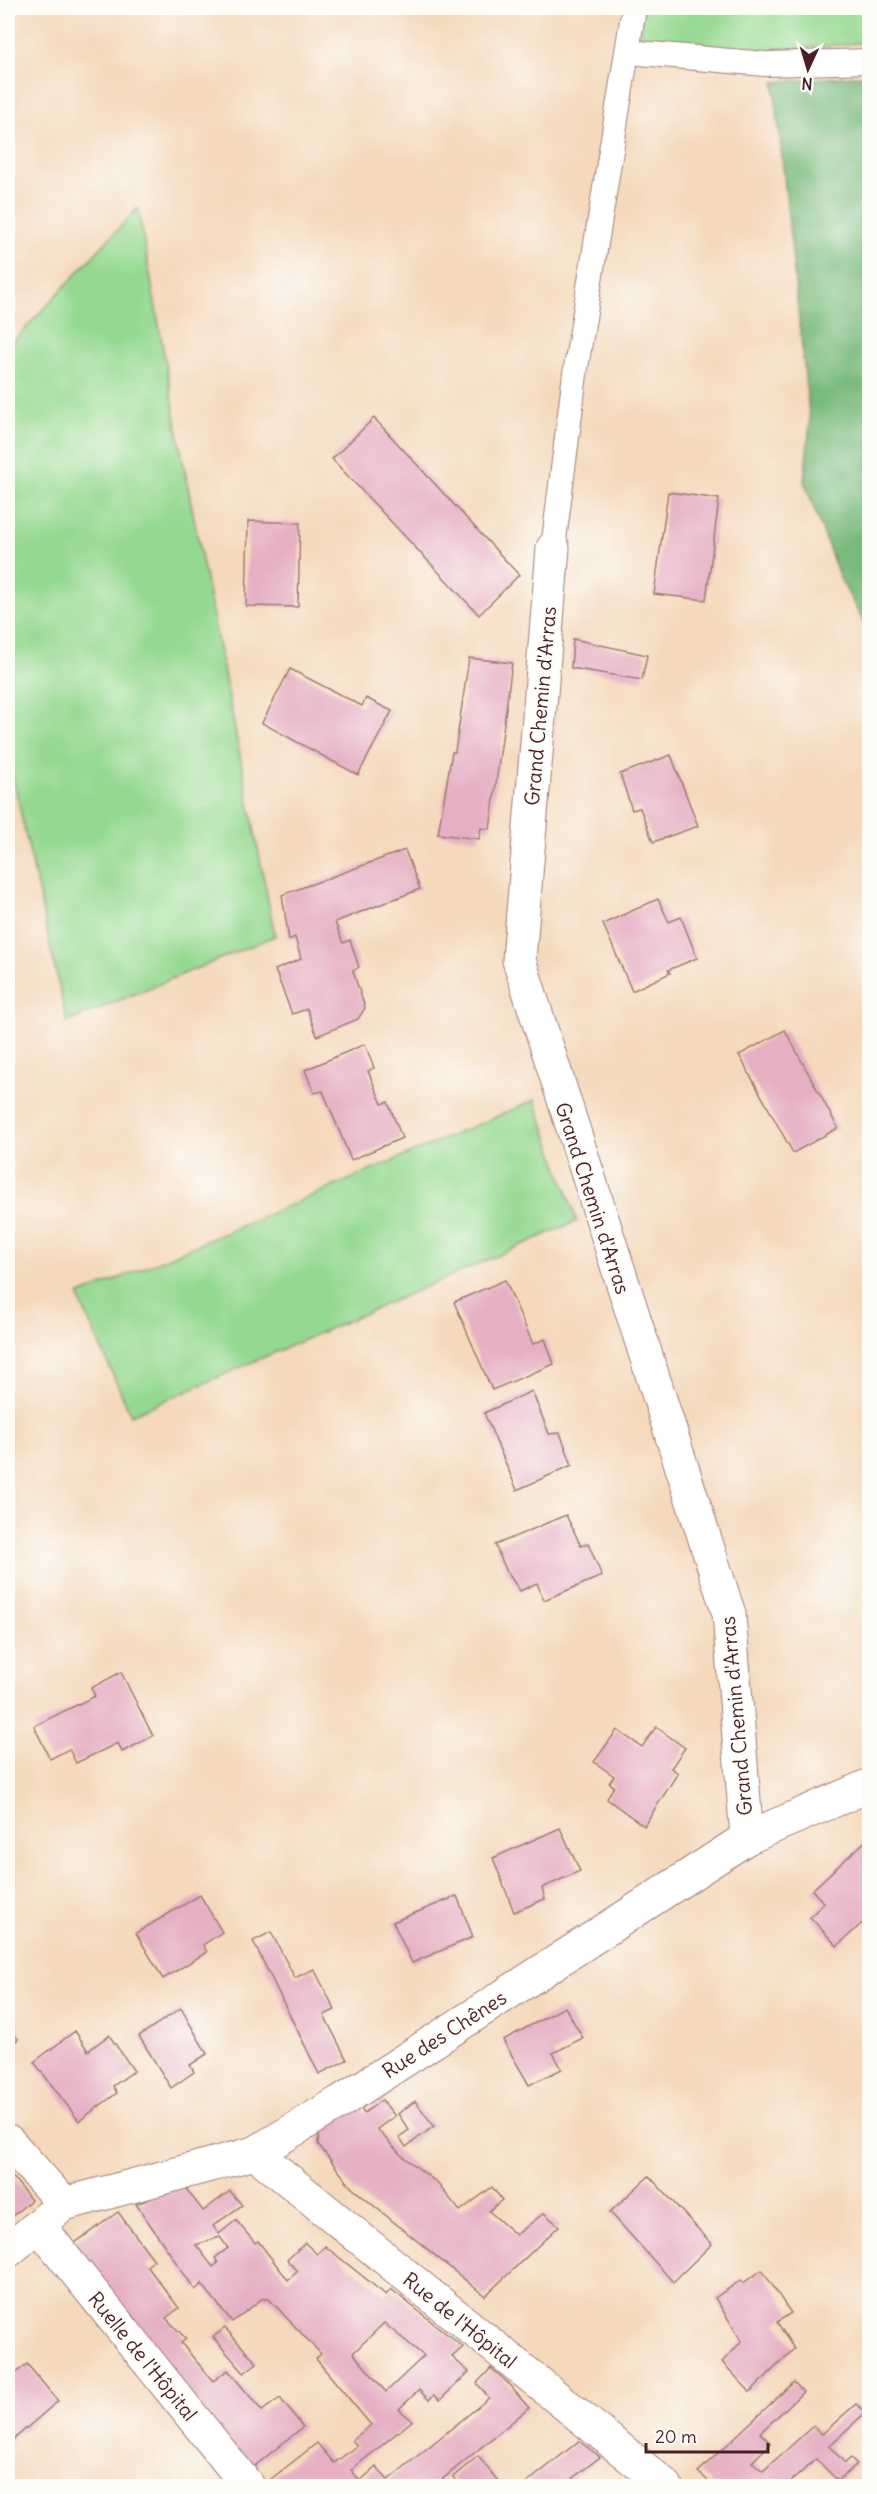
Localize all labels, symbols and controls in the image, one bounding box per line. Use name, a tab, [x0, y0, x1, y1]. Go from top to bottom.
north arrow	[778, 39, 838, 99]
text: N	[801, 74, 813, 94]
street label: Grand Chemin d'Arras	[519, 605, 561, 807]
street label: Grand Chemin d'Arras	[550, 1099, 636, 1297]
street label: Grand Chemin d'Arras	[715, 1615, 757, 1817]
street label: Rue des Chênes	[377, 1985, 511, 2083]
street label: Rue de l'Hôpital	[398, 2266, 522, 2374]
street label: Ruelle de l'Hôpital	[83, 2286, 203, 2426]
scale bar	[646, 2416, 768, 2454]
text: 20 m	[655, 2425, 697, 2448]

